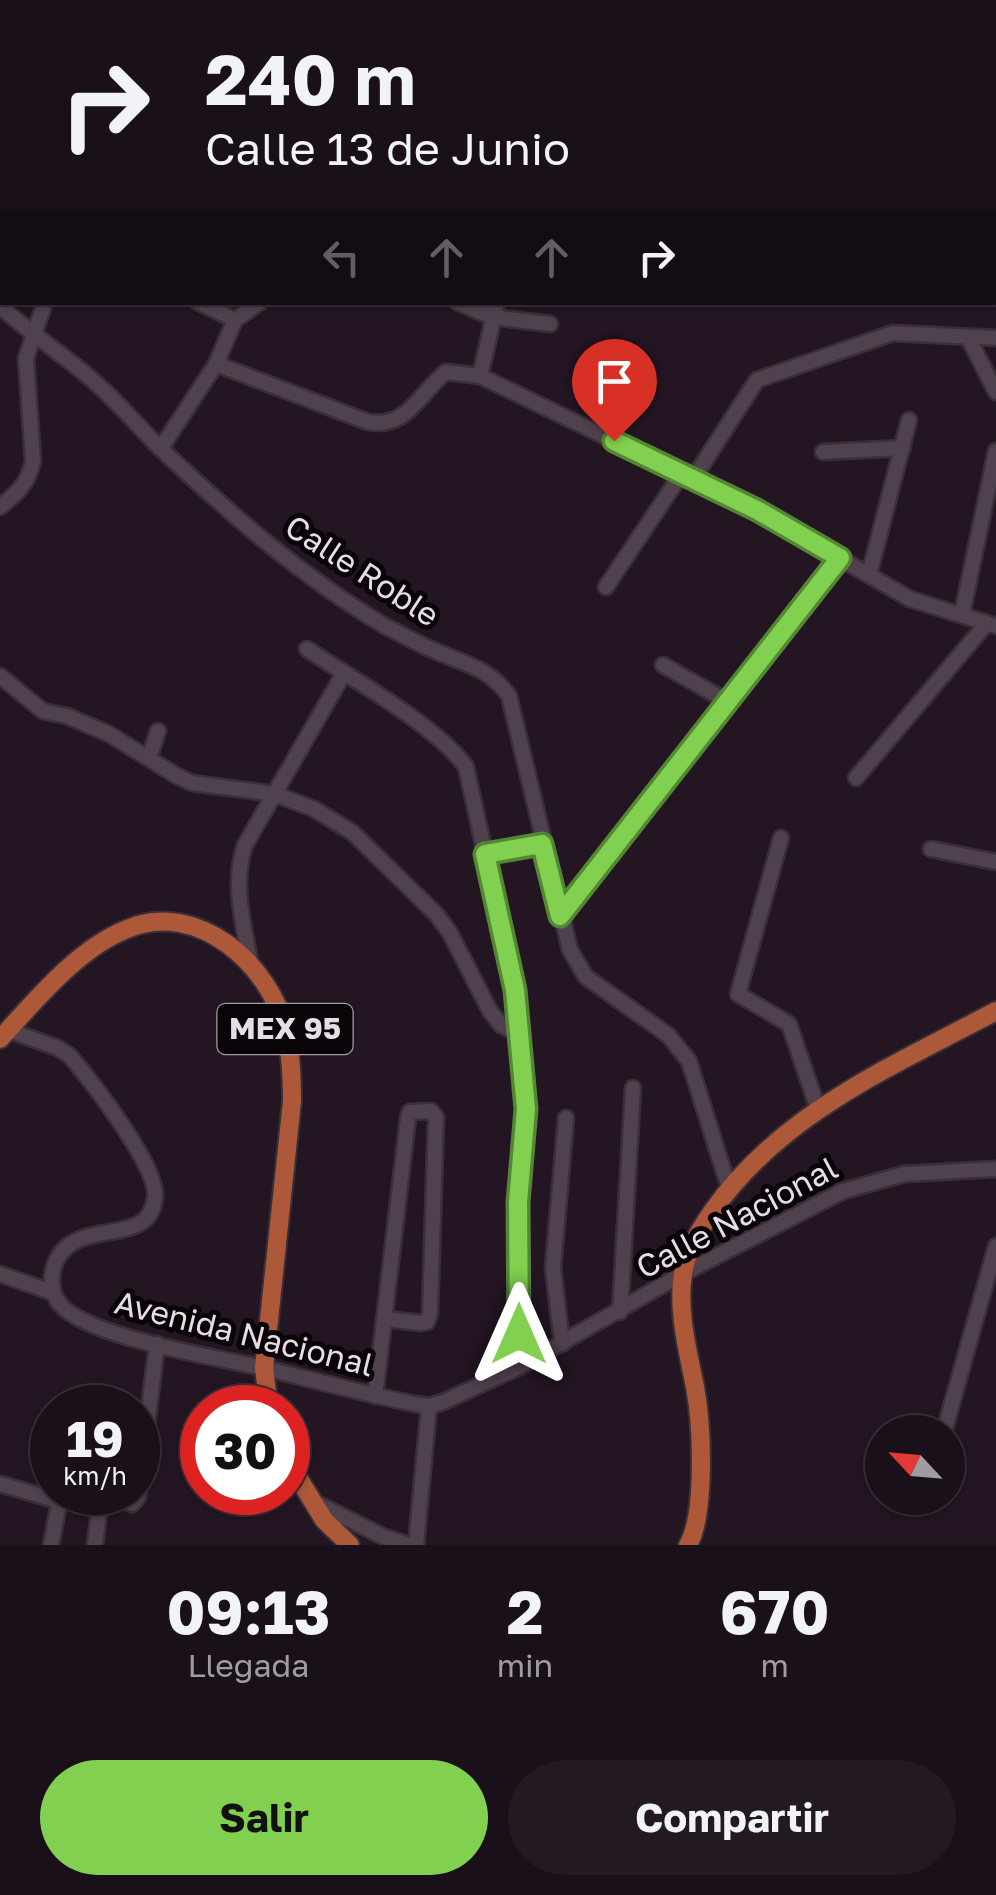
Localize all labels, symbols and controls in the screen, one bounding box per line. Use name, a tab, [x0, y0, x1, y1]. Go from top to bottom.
text: 240 m	[205, 36, 416, 120]
icon: right	[40, 40, 170, 170]
text: Calle 13 de Junio	[205, 121, 570, 175]
icon: left	[314, 230, 369, 285]
icon: ahead	[419, 230, 474, 285]
icon: ahead	[524, 230, 579, 285]
icon: right	[629, 230, 684, 285]
pin	[572, 339, 657, 442]
icon: arrive	[587, 354, 642, 409]
street label: Calle Roble	[279, 506, 446, 634]
road number: MEX 95	[218, 1004, 352, 1054]
street label: Calle Nacional	[630, 1148, 844, 1286]
position arrow	[467, 1282, 571, 1386]
street label: Avenida Nacional	[111, 1283, 377, 1384]
speed limit sign: 30	[180, 1385, 310, 1515]
text: 19	[66, 1408, 124, 1468]
north arrow	[865, 1415, 965, 1515]
map controls	[865, 1415, 965, 1515]
text: km/h	[63, 1460, 127, 1491]
text: 09:13	[166, 1575, 330, 1647]
text: 2	[507, 1575, 543, 1647]
text: 670	[720, 1575, 830, 1647]
text: Llegada	[187, 1646, 309, 1684]
text: min	[497, 1646, 553, 1684]
text: m	[760, 1646, 789, 1684]
button: Salir	[40, 1760, 488, 1875]
button: Compartir	[508, 1760, 956, 1875]

